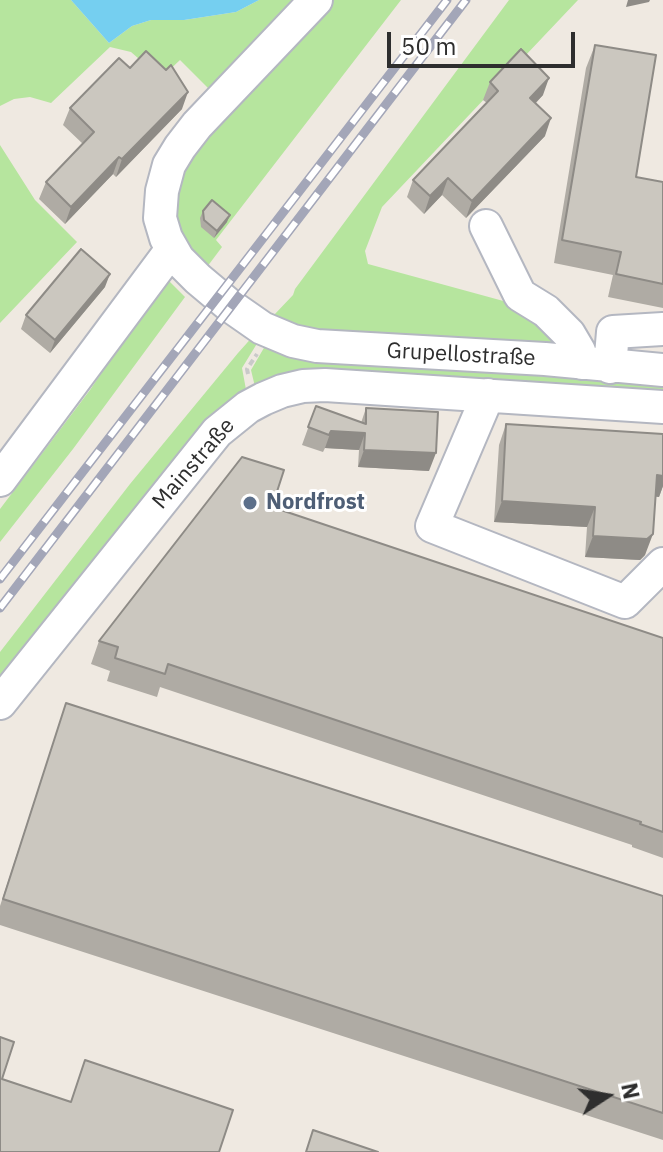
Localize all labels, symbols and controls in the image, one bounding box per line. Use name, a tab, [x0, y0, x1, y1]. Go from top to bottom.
scale bar	[391, 16, 579, 66]
text: 50 m	[401, 30, 456, 62]
street label: Grupellostraße	[386, 338, 536, 372]
street label: Mainstraße	[147, 413, 241, 515]
place label: Nordfrost	[266, 490, 365, 516]
marker: Nordfrost	[241, 494, 259, 512]
north arrow	[567, 1056, 647, 1136]
text: N	[615, 1080, 647, 1102]

